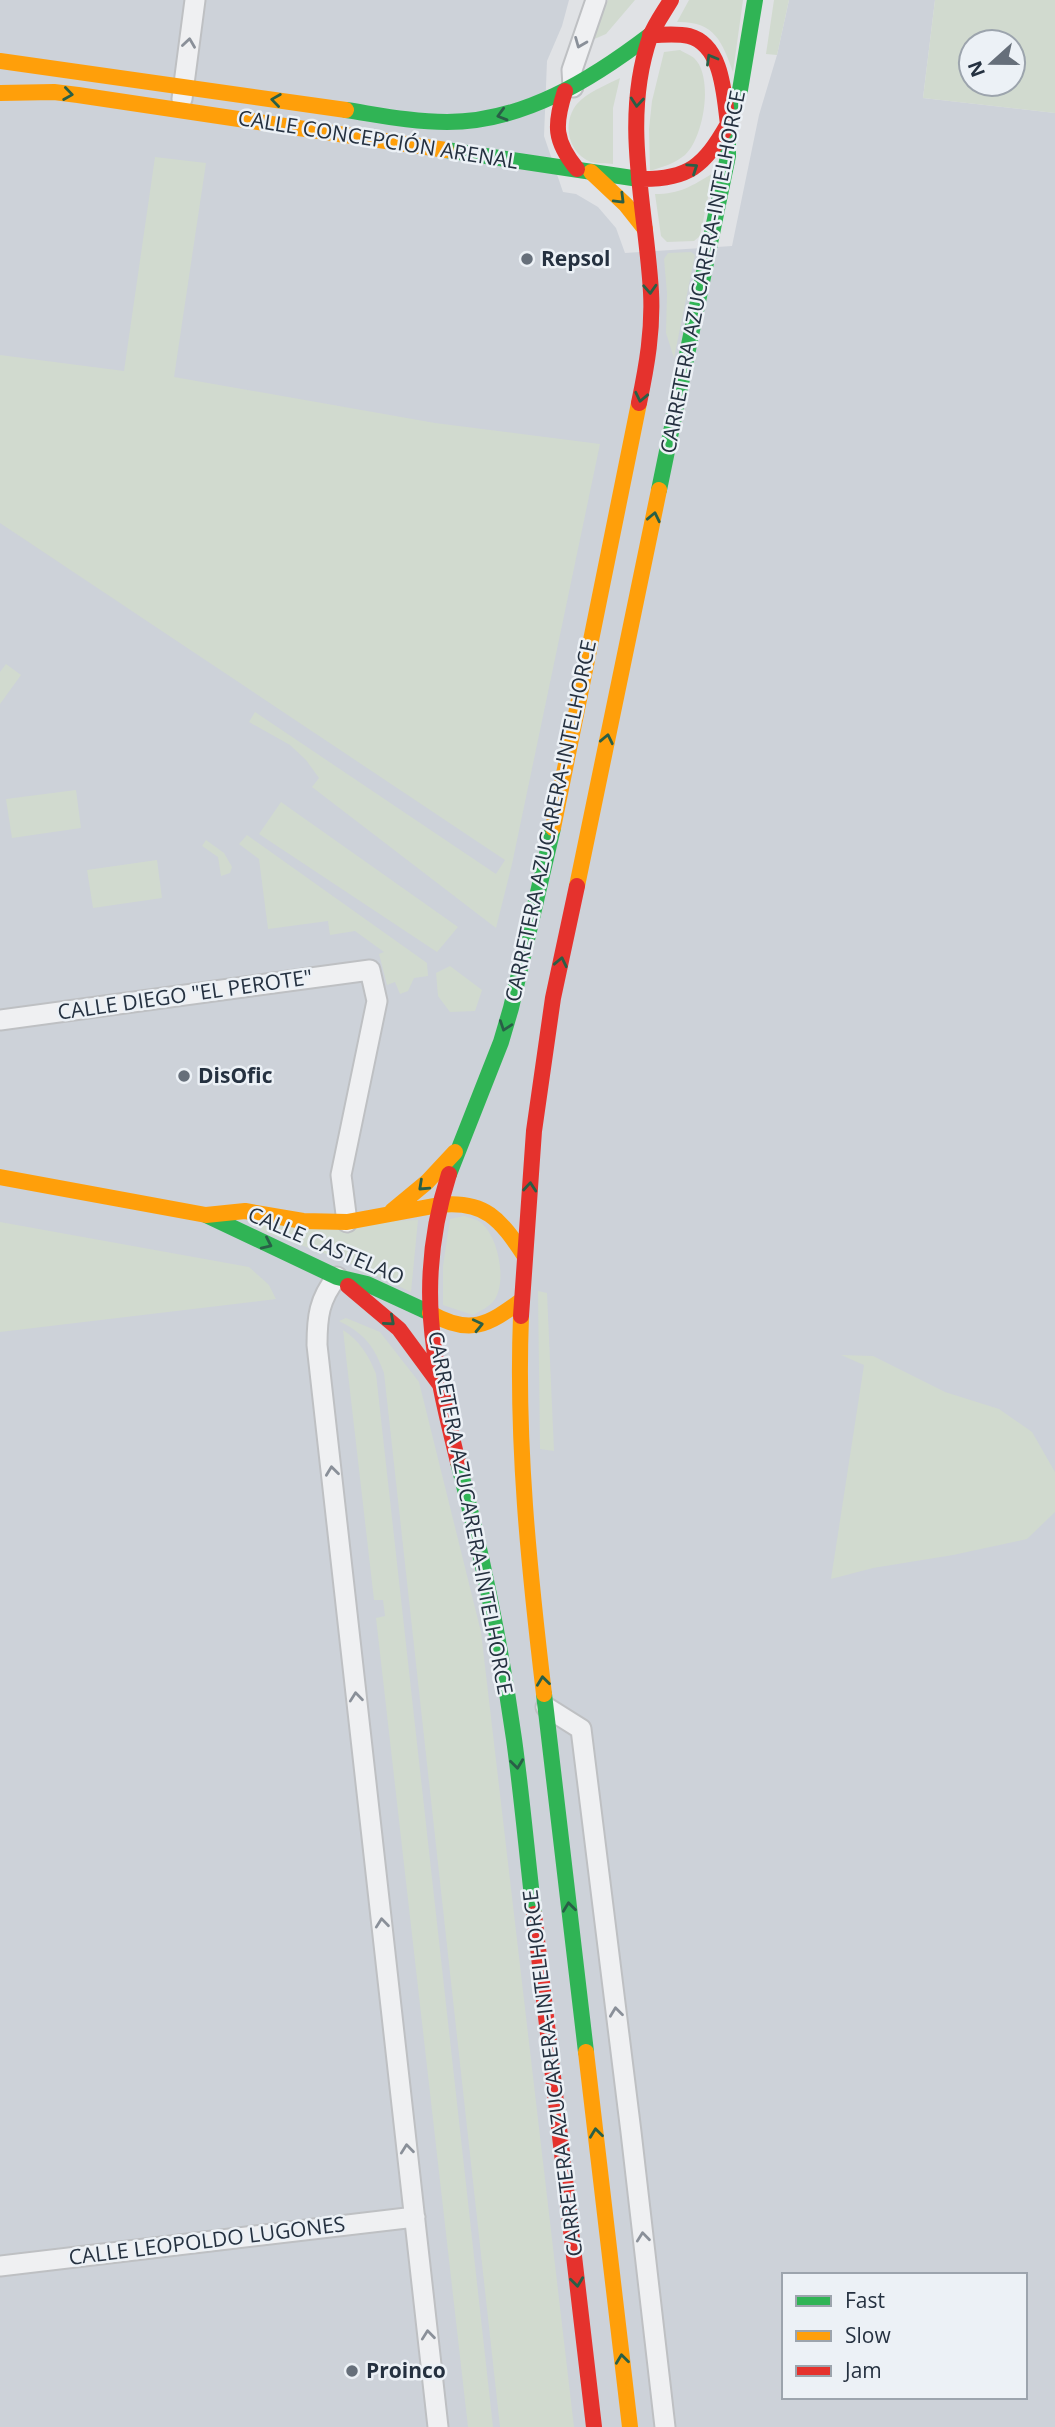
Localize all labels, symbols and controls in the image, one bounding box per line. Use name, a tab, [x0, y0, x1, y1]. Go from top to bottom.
north arrow	[957, 28, 1027, 98]
one-way arrow	[575, 36, 589, 48]
one-way arrow	[182, 38, 197, 49]
one-way arrow	[706, 53, 720, 66]
text: N	[961, 57, 991, 81]
one-way arrow	[62, 86, 74, 101]
street label: CARRETERA AZUCARERA-INTELHORCE	[653, 88, 751, 456]
one-way arrow	[270, 93, 282, 108]
one-way arrow	[630, 96, 645, 107]
street label: CALLE CONCEPCIÓN ARENAL	[236, 103, 520, 175]
one-way arrow	[496, 107, 508, 122]
one-way arrow	[685, 163, 698, 176]
one-way arrow	[611, 191, 624, 204]
place label: Repsol	[541, 244, 610, 272]
marker: Repsol	[519, 251, 535, 267]
one-way arrow	[642, 284, 657, 295]
one-way arrow	[635, 391, 650, 403]
one-way arrow	[645, 511, 660, 523]
street label: CARRETERA AZUCARERA-INTELHORCE	[498, 637, 602, 1004]
one-way arrow	[599, 734, 614, 746]
one-way arrow	[552, 956, 567, 968]
street label: CALLE DIEGO "EL PEROTE"	[56, 962, 314, 1026]
one-way arrow	[499, 1020, 513, 1032]
place label: DisOfic	[198, 1061, 273, 1089]
marker: DisOfic	[176, 1068, 192, 1084]
one-way arrow	[418, 1177, 431, 1190]
one-way arrow	[522, 1182, 537, 1193]
street label: CALLE CASTELAO	[244, 1199, 409, 1291]
one-way arrow	[260, 1236, 272, 1250]
one-way arrow	[382, 1313, 395, 1325]
one-way arrow	[471, 1319, 483, 1333]
street label: CARRETERA AZUCARERA-INTELHORCE	[422, 1329, 520, 1697]
one-way arrow	[324, 1465, 339, 1476]
one-way arrow	[536, 1675, 551, 1687]
one-way arrow	[349, 1691, 364, 1703]
one-way arrow	[509, 1759, 524, 1770]
street label: CARRETERA AZUCARERA-INTELHORCE	[516, 1888, 588, 2258]
one-way arrow	[562, 1901, 577, 1913]
one-way arrow	[374, 1917, 389, 1929]
one-way arrow	[609, 2006, 624, 2017]
one-way arrow	[588, 2127, 603, 2139]
one-way arrow	[400, 2143, 415, 2154]
street label: CALLE LEOPOLDO LUGONES	[67, 2209, 347, 2271]
one-way arrow	[636, 2232, 651, 2243]
legend	[782, 2273, 1027, 2399]
one-way arrow	[569, 2277, 584, 2288]
text: Fast	[845, 2286, 885, 2314]
text: Slow	[845, 2321, 891, 2349]
one-way arrow	[421, 2329, 436, 2340]
one-way arrow	[615, 2353, 630, 2365]
place label: Proinco	[366, 2356, 446, 2384]
text: Jam	[843, 2356, 882, 2384]
marker: Proinco	[344, 2363, 360, 2379]

